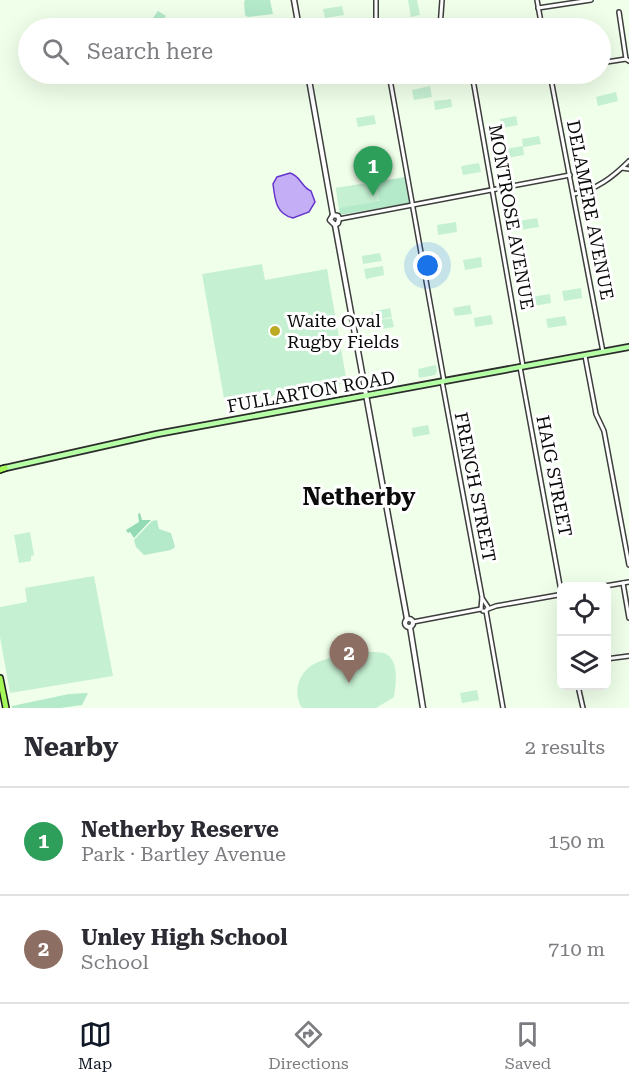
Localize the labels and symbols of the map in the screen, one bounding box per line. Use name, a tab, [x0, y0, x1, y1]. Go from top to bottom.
street label: DELAMERE AVENUE	[563, 118, 618, 302]
street label: MONTROSE AVENUE	[485, 123, 538, 311]
pin: 1	[354, 146, 392, 196]
your location	[413, 251, 442, 280]
place label: Waite Oval Rugby Fields	[287, 310, 399, 352]
marker: Waite Oval Rugby Fields	[268, 324, 282, 338]
street label: FULLARTON ROAD	[225, 366, 397, 417]
street label: FRENCH STREET	[451, 410, 500, 564]
street label: HAIG STREET	[532, 413, 577, 538]
district label: Netherby	[303, 483, 416, 511]
pin: 2	[330, 634, 368, 683]

